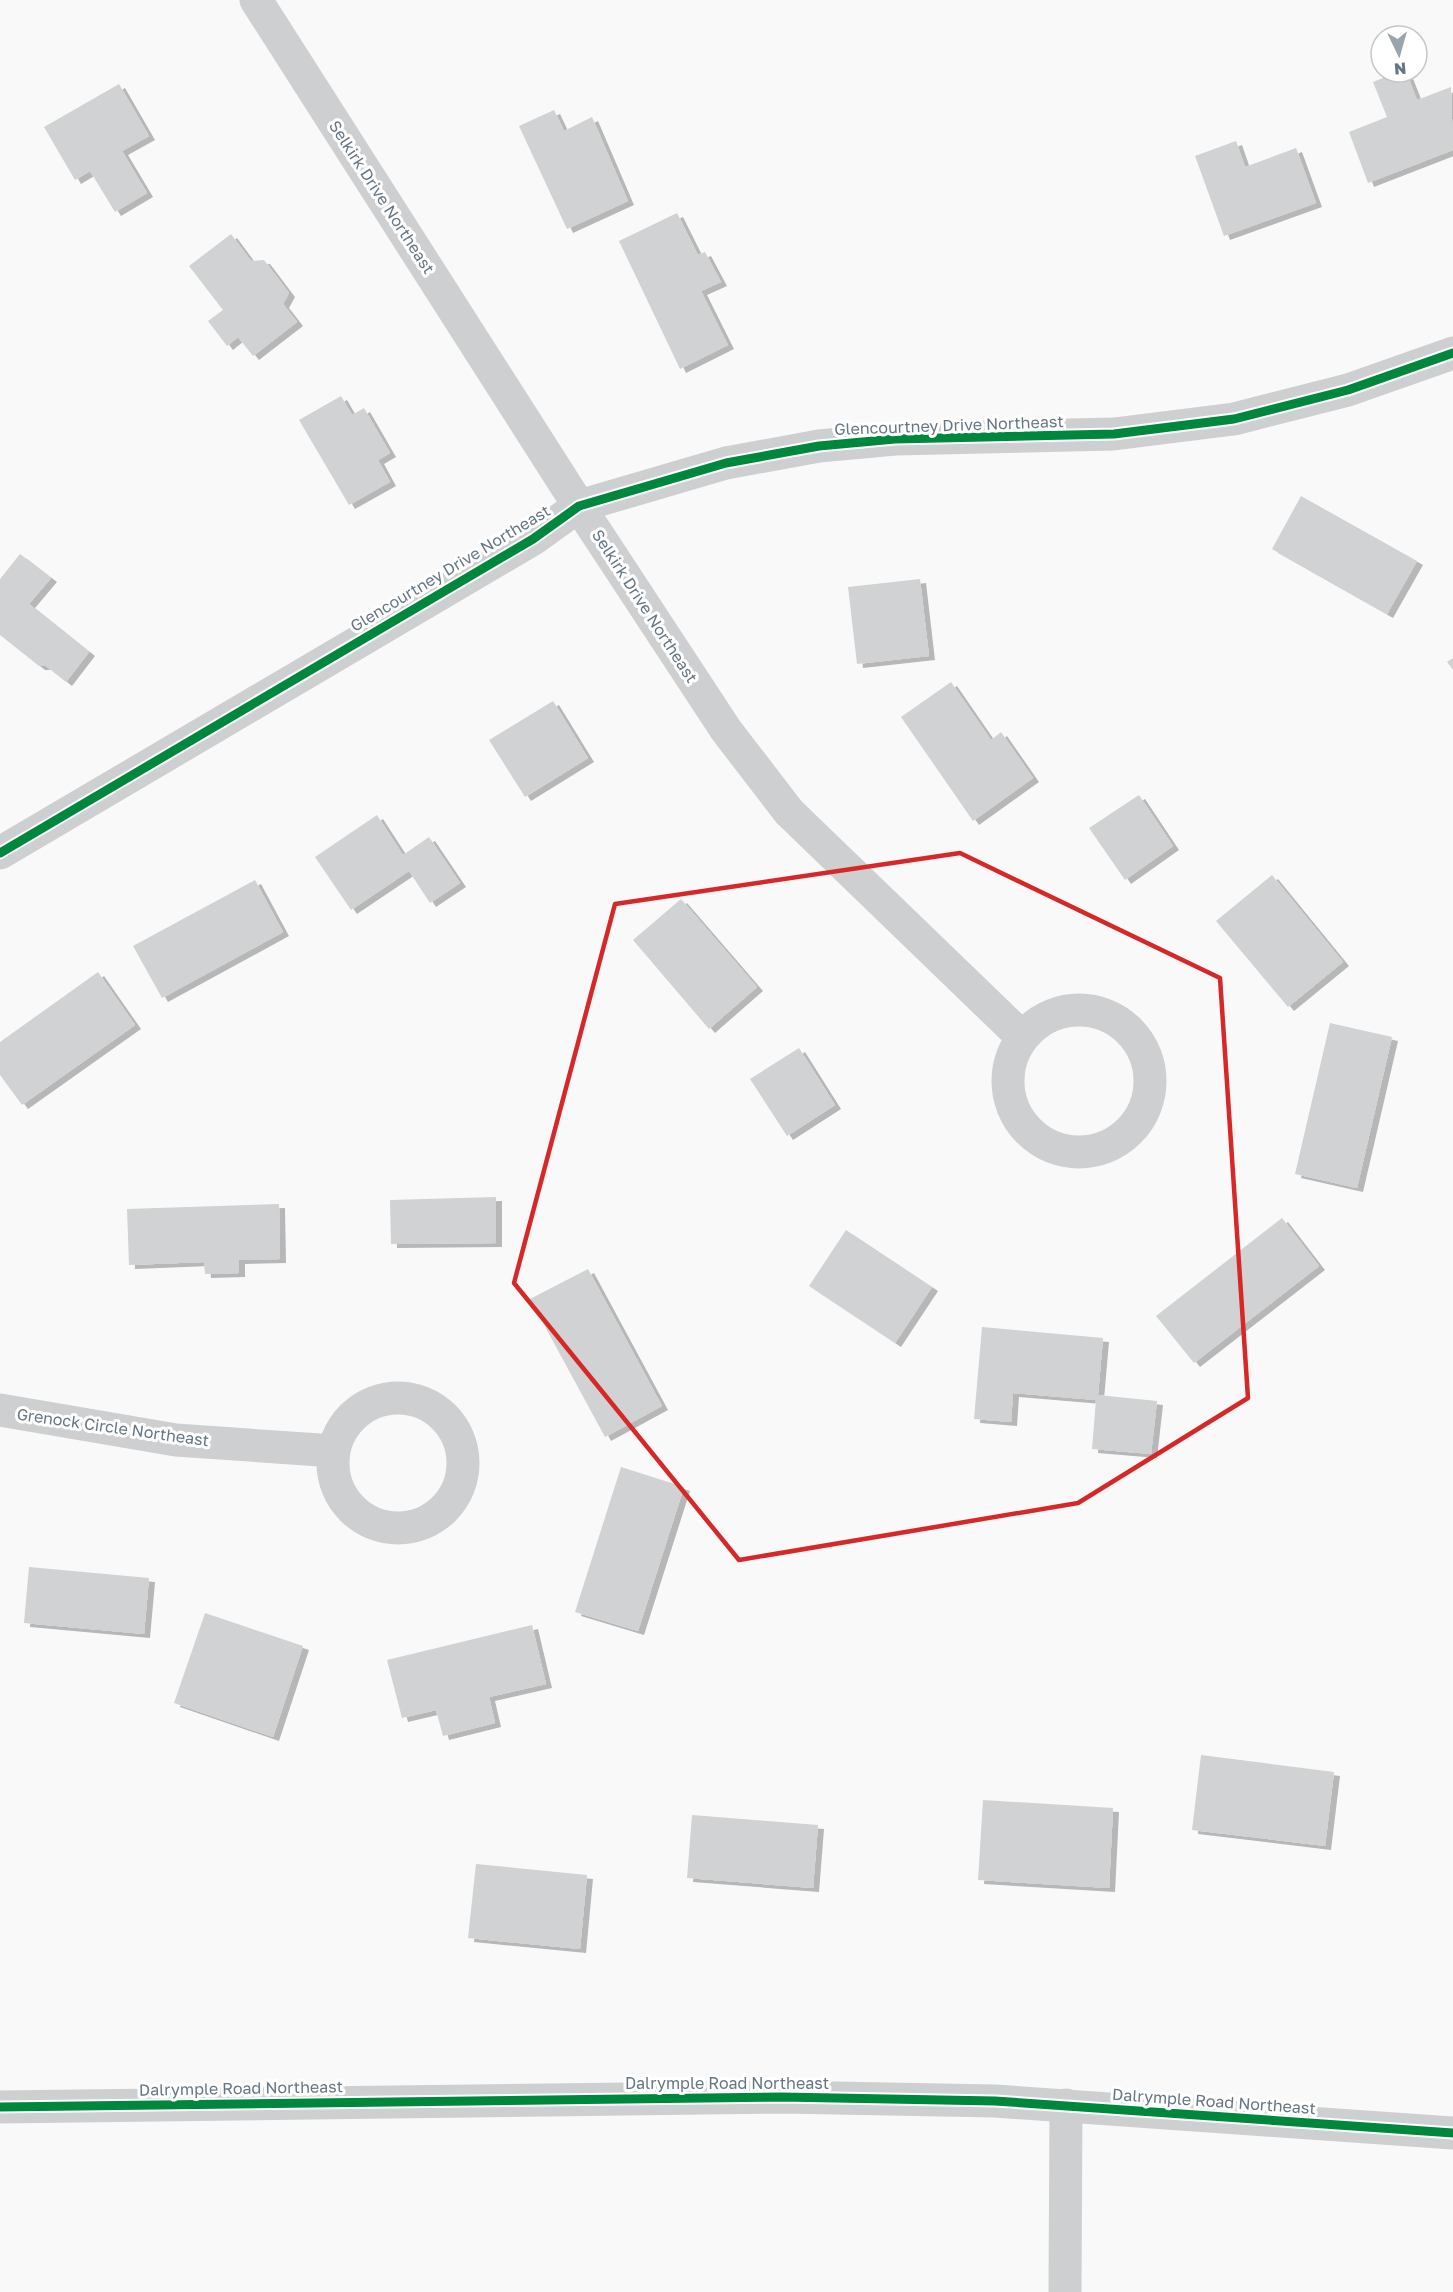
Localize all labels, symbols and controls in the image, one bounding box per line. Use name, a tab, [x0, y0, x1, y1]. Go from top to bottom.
north arrow	[1369, 24, 1429, 84]
text: N	[1393, 58, 1407, 79]
street label: Selkirk Drive Northeast	[325, 117, 439, 277]
street label: Glencourtney Drive Northeast	[834, 411, 1064, 439]
street label: Glencourtney Drive Northeast	[346, 500, 554, 636]
street label: Selkirk Drive Northeast	[588, 526, 702, 686]
street label: Grenock Circle Northeast	[16, 1404, 210, 1450]
street label: Dalrymple Road Northeast	[625, 2073, 829, 2093]
street label: Dalrymple Road Northeast	[139, 2076, 343, 2100]
street label: Dalrymple Road Northeast	[1111, 2084, 1317, 2118]

